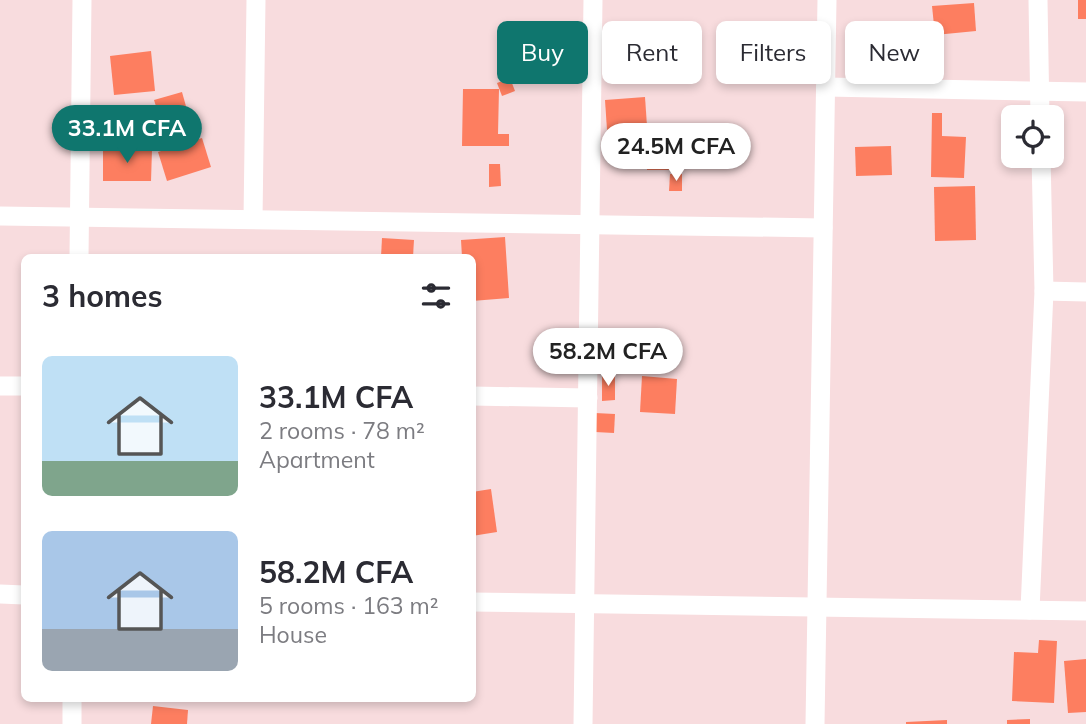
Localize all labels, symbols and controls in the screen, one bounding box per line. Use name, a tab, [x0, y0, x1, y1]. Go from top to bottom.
chip: Buy	[497, 21, 588, 84]
chip: Rent	[602, 21, 702, 84]
chip: Filters	[716, 21, 831, 84]
chip: New	[845, 21, 944, 84]
map controls	[1001, 105, 1064, 168]
button: locate	[1001, 105, 1064, 168]
pin: 33.1M CFA	[47, 106, 207, 165]
text: 33.1M CFA	[68, 113, 186, 142]
pin: 24.5M CFA	[596, 124, 756, 183]
text: 24.5M CFA	[617, 131, 735, 160]
text: 3 homes	[42, 277, 163, 315]
icon: filters	[417, 277, 455, 315]
pin: 58.2M CFA	[528, 328, 688, 388]
text: 58.2M CFA	[549, 336, 667, 365]
text: 33.1M CFA	[259, 378, 413, 416]
icon: home	[98, 384, 182, 468]
text: 2 rooms · 78 m²	[259, 416, 425, 445]
text: Apartment	[259, 445, 375, 474]
text: 58.2M CFA	[259, 553, 413, 591]
icon: home	[98, 559, 182, 643]
text: 5 rooms · 163 m²	[259, 591, 439, 620]
text: House	[259, 620, 327, 649]

